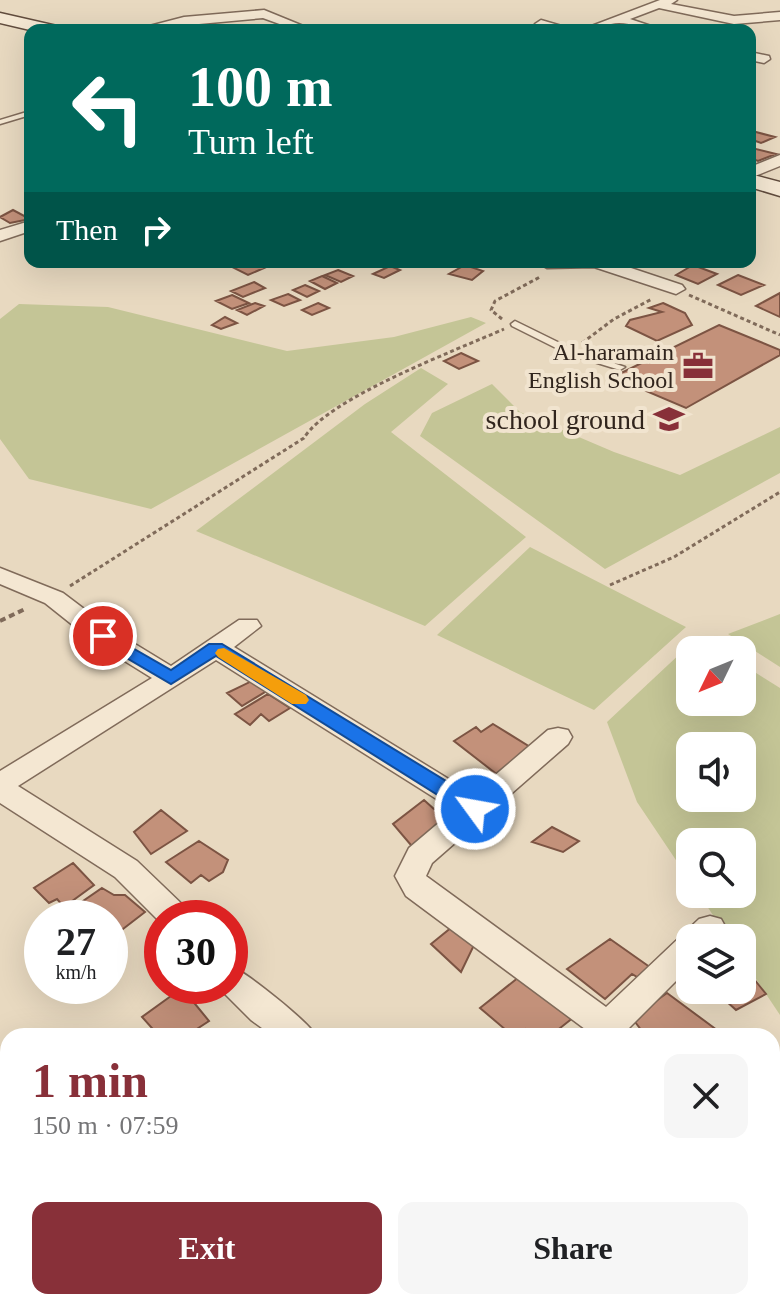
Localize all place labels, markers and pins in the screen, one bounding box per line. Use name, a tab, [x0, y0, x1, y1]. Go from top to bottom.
place label: Al-haramain English School	[528, 339, 674, 393]
office icon: Al-haramain English School	[681, 349, 715, 383]
school or university icon: school ground	[652, 402, 686, 436]
place label: school ground	[486, 404, 645, 435]
pin	[69, 602, 137, 670]

